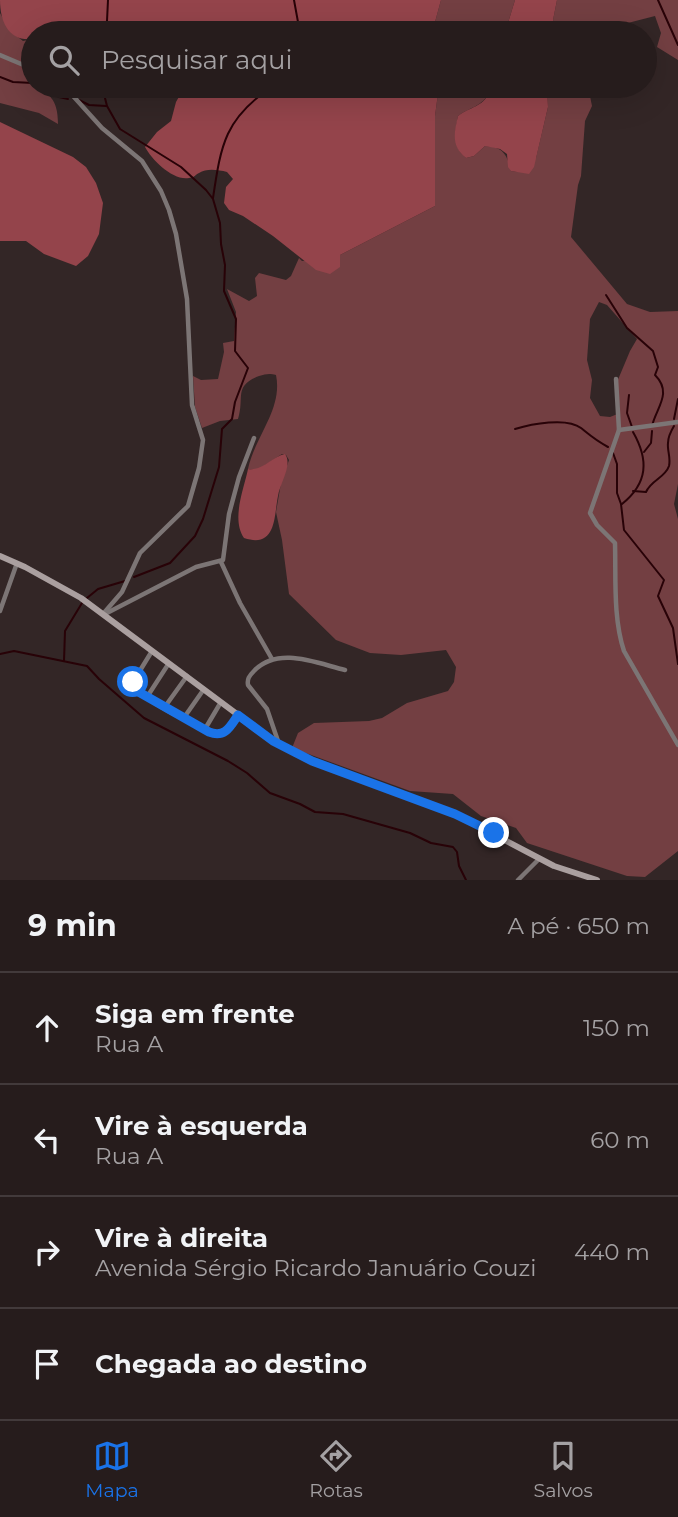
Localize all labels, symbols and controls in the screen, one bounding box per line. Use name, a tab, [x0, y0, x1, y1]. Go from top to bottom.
search box	[21, 21, 657, 98]
icon: search	[45, 41, 83, 79]
text: Pesquisar aqui	[101, 44, 293, 76]
route start	[117, 666, 148, 697]
route end	[478, 817, 509, 848]
text: 9 min	[28, 907, 117, 944]
text: A pé · 650 m	[507, 912, 650, 940]
text: Siga em frente	[95, 998, 295, 1030]
icon: ahead	[28, 1009, 66, 1047]
text: 150 m	[583, 1014, 650, 1042]
text: Rua A	[95, 1030, 163, 1058]
text: Vire à esquerda	[95, 1110, 308, 1142]
icon: left	[28, 1121, 66, 1159]
text: 60 m	[590, 1126, 650, 1154]
text: Rua A	[95, 1142, 163, 1170]
text: Vire à direita	[95, 1222, 268, 1254]
icon: right	[28, 1233, 66, 1271]
text: 440 m	[574, 1238, 650, 1266]
text: Avenida Sérgio Ricardo Januário Couzi	[95, 1254, 536, 1282]
icon: arrive	[28, 1345, 66, 1383]
text: Chegada ao destino	[95, 1348, 367, 1380]
tab: Mapa	[85, 1437, 139, 1502]
tab: Rotas	[309, 1437, 363, 1502]
tab: Salvos	[533, 1437, 593, 1502]

